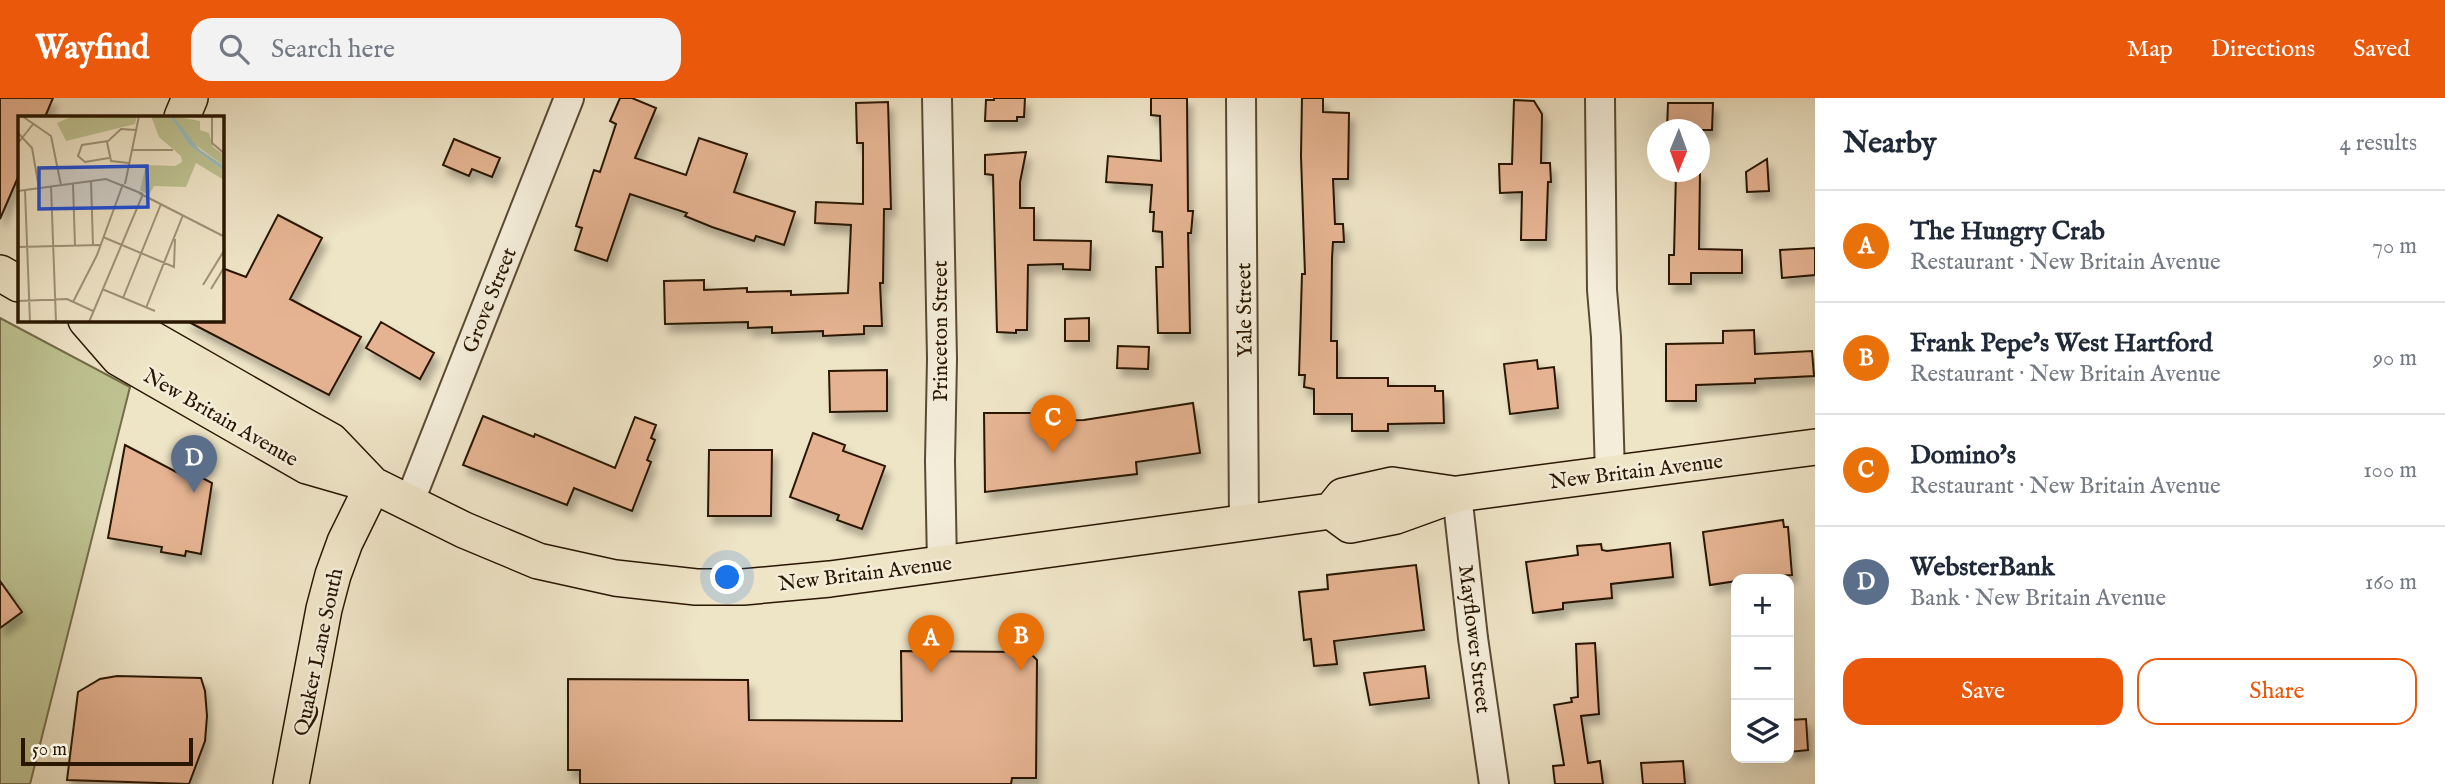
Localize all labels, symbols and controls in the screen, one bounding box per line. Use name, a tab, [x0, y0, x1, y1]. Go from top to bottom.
search box	[191, 18, 681, 81]
text: Wayfind	[35, 28, 149, 70]
icon: search	[215, 30, 253, 68]
text: Search here	[271, 33, 395, 66]
text: Map	[2127, 34, 2173, 65]
text: Directions	[2211, 34, 2315, 65]
text: Saved	[2353, 34, 2410, 65]
inset map	[18, 116, 224, 322]
north arrow	[1647, 119, 1710, 182]
text: Nearby	[1843, 125, 1936, 163]
text: 4 results	[2339, 129, 2417, 158]
text: The Hungry Crab	[1910, 215, 2105, 248]
text: A	[1858, 232, 1874, 261]
text: 70 m	[2372, 232, 2417, 261]
street label: Grove Street	[457, 244, 524, 357]
text: Restaurant · New Britain Avenue	[1910, 248, 2221, 277]
street label: Princeton Street	[928, 260, 955, 402]
street label: Yale Street	[1231, 262, 1260, 358]
text: Frank Pepe's West Hartford	[1910, 327, 2213, 360]
text: B	[1858, 344, 1874, 373]
text: 90 m	[2373, 344, 2417, 373]
text: Restaurant · New Britain Avenue	[1910, 360, 2221, 389]
street label: New Britain Avenue	[138, 363, 303, 474]
pin: C	[1030, 395, 1076, 453]
pin: D	[171, 435, 217, 493]
text: Domino's	[1910, 439, 2016, 472]
street label: New Britain Avenue	[1548, 448, 1725, 497]
text: C	[1858, 456, 1874, 485]
text: 100 m	[2363, 456, 2417, 485]
text: Restaurant · New Britain Avenue	[1910, 472, 2221, 501]
street label: New Britain Avenue	[777, 550, 954, 599]
text: WebsterBank	[1910, 551, 2055, 584]
your location	[710, 560, 744, 594]
street label: Mayflower Street	[1451, 563, 1496, 715]
street label: Quaker Lane South	[288, 566, 350, 739]
text: D	[1857, 568, 1875, 597]
text: 160 m	[2365, 568, 2417, 597]
map controls	[1731, 574, 1794, 763]
button: +	[1731, 574, 1794, 637]
text: Bank · New Britain Avenue	[1910, 584, 2166, 613]
pin: B	[998, 613, 1044, 671]
pin: A	[908, 615, 954, 673]
button: −	[1731, 637, 1794, 700]
button: Save	[1843, 658, 2123, 725]
button: Share	[2137, 658, 2417, 725]
button: layers	[1731, 700, 1794, 763]
scale bar	[21, 735, 192, 767]
text: 50 m	[32, 738, 67, 762]

